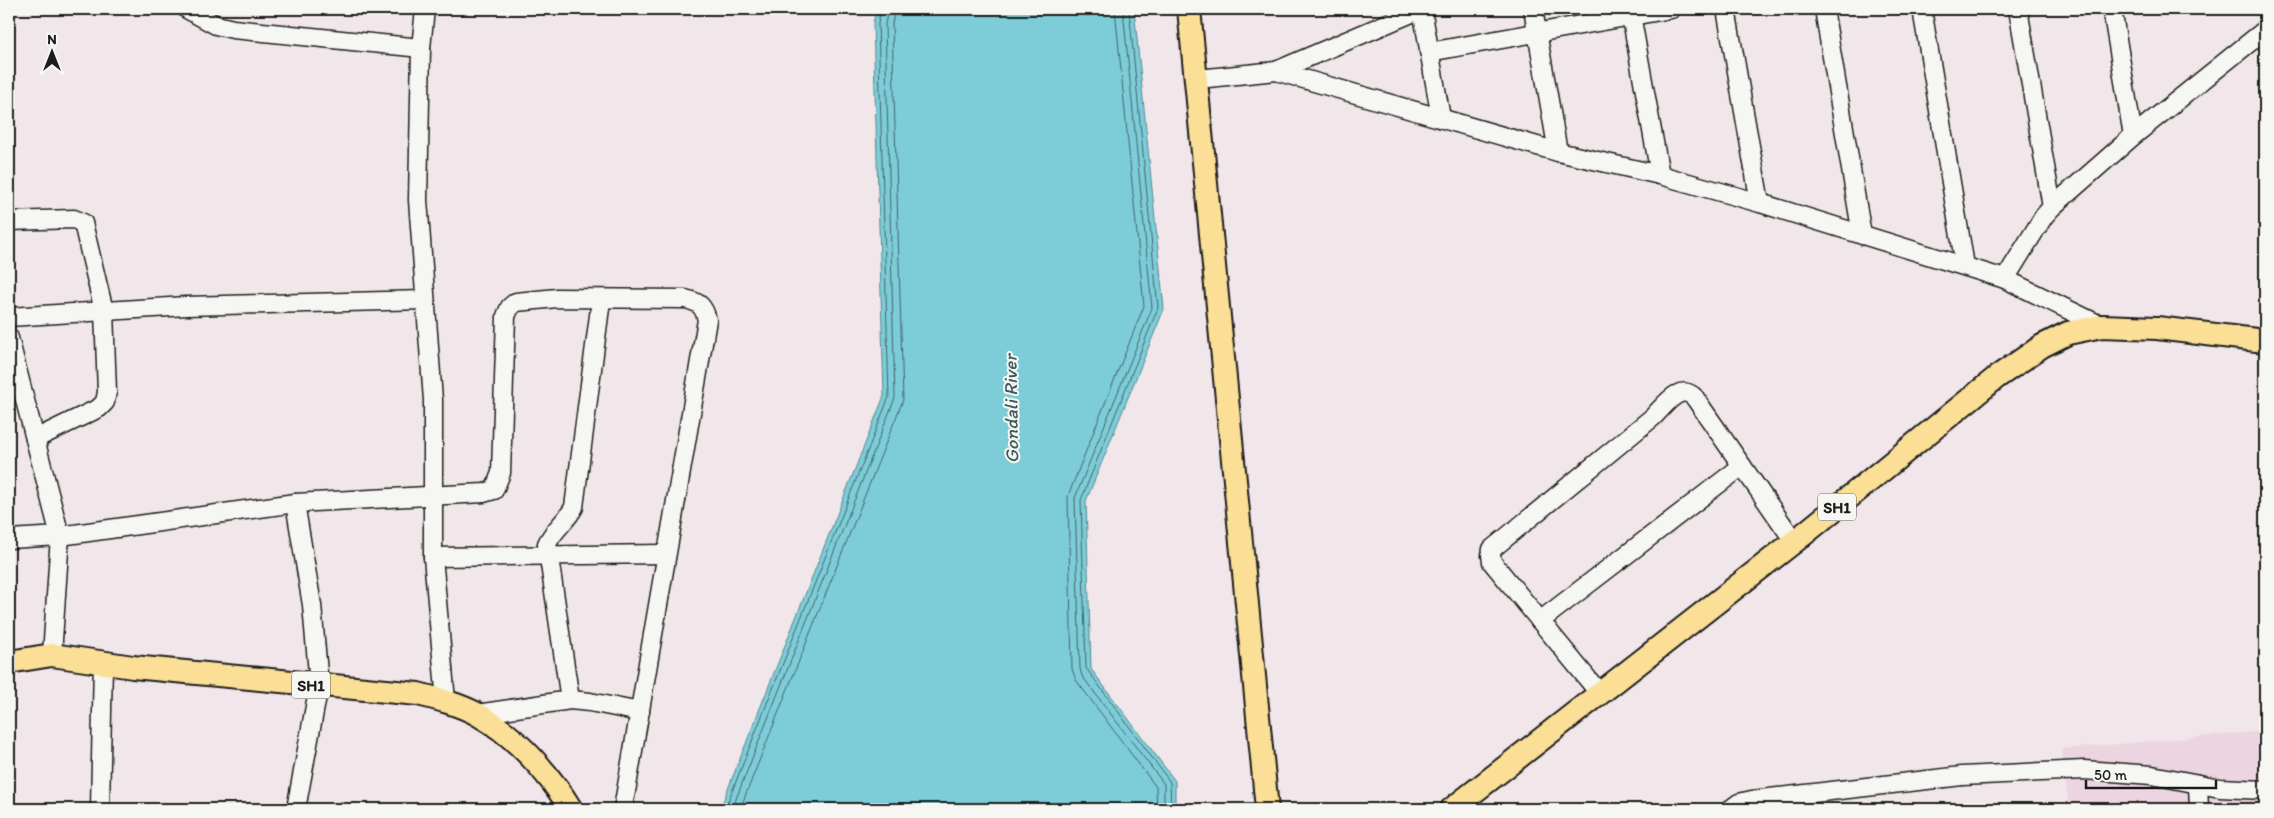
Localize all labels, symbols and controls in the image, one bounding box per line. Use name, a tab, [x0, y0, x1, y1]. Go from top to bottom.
north arrow	[28, 28, 78, 78]
text: N	[47, 31, 57, 48]
water label: Gondali River	[999, 353, 1023, 464]
road number: SH1	[1818, 494, 1856, 520]
road number: SH1	[292, 672, 330, 698]
scale bar	[2086, 758, 2216, 790]
text: 50 m	[2094, 766, 2127, 784]

